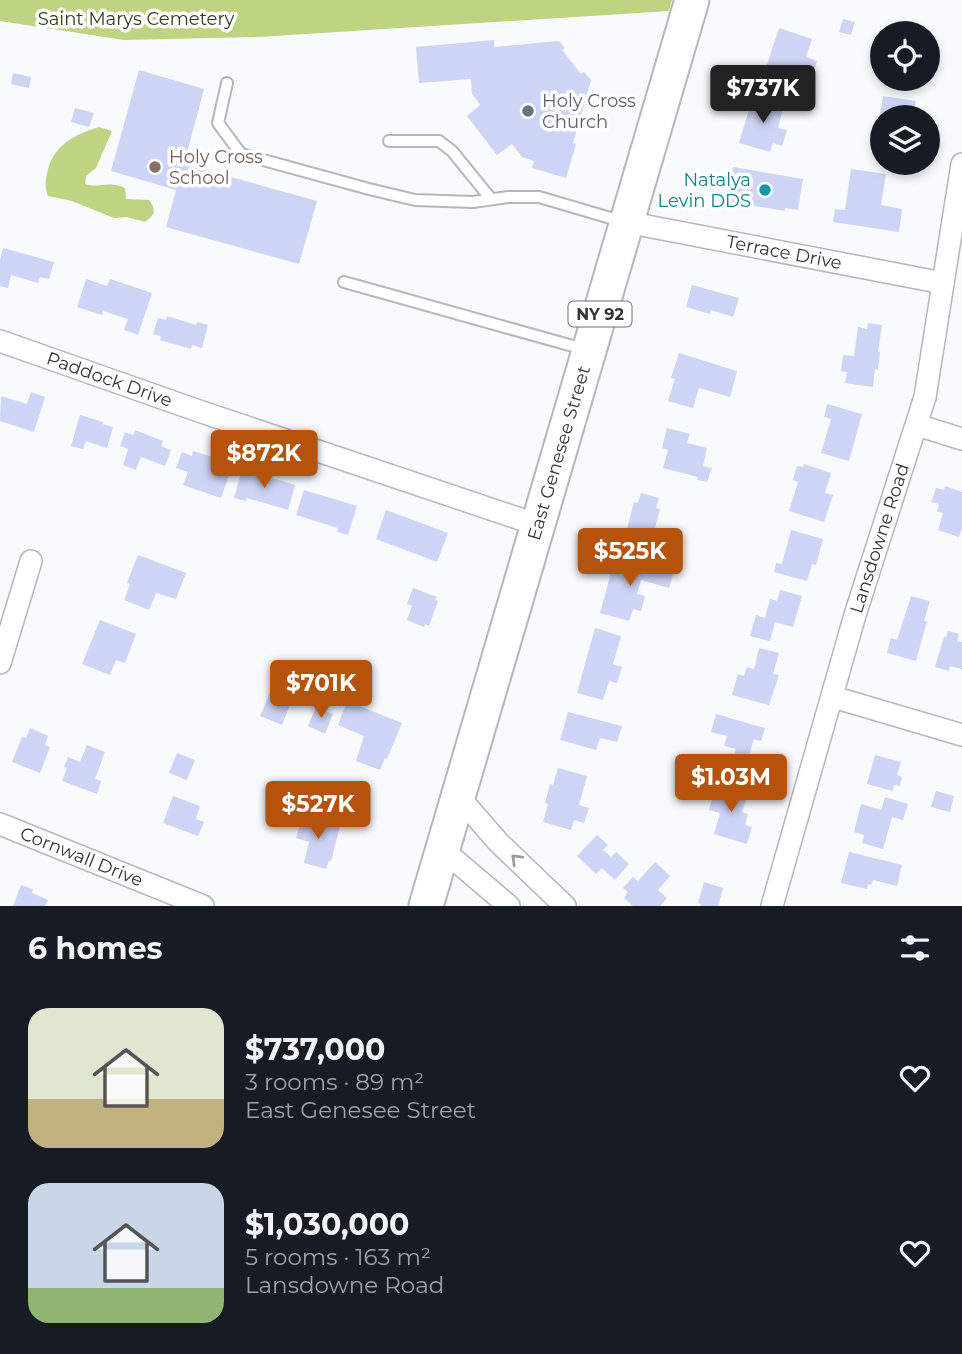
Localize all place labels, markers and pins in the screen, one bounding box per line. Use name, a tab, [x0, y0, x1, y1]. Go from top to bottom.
pin: $737K	[714, 66, 812, 125]
place label: Holy Cross Church	[542, 90, 636, 133]
marker: Holy Cross Church	[520, 103, 536, 119]
place label: Holy Cross School	[169, 146, 263, 189]
marker: Holy Cross School	[147, 159, 163, 175]
place label: Natalya Levin DDS	[658, 169, 751, 212]
marker: Natalya Levin DDS	[757, 182, 773, 198]
pin: $872K	[215, 430, 313, 490]
pin: $525K	[581, 528, 679, 588]
pin: $701K	[272, 660, 370, 720]
pin: $1.03M	[674, 754, 788, 814]
pin: $527K	[269, 782, 367, 841]

